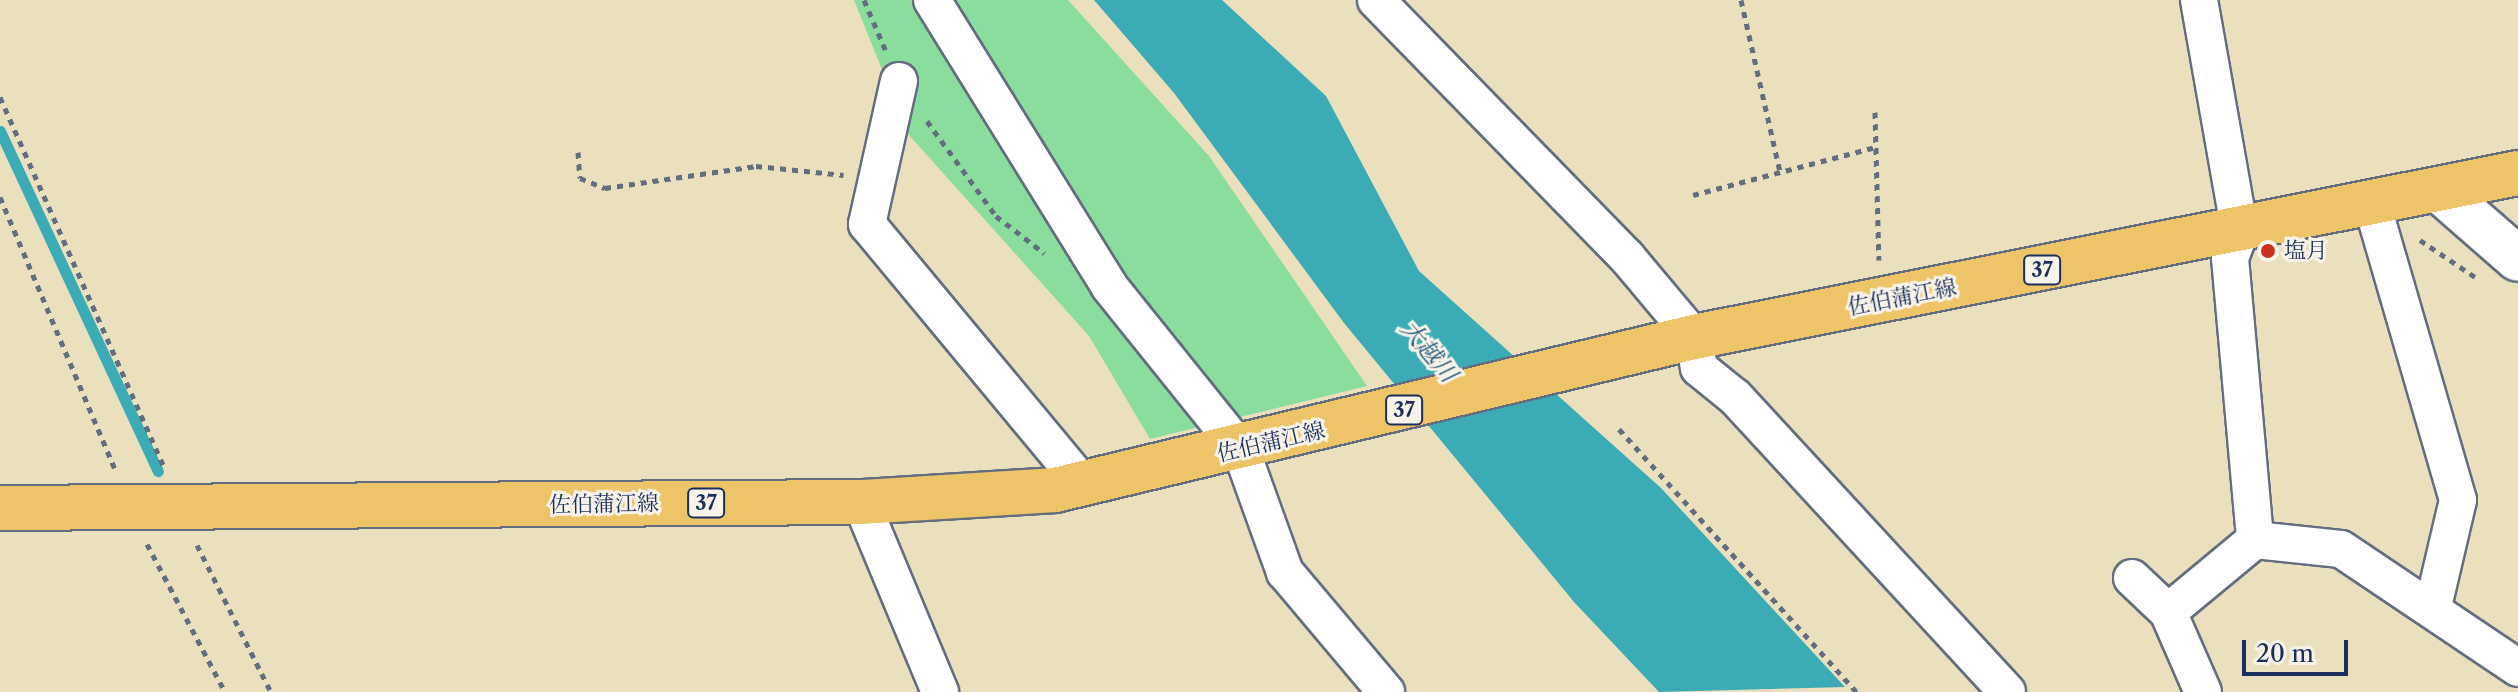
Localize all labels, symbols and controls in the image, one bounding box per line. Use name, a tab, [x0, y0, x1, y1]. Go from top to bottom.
place label: 塩月	[2284, 238, 2328, 264]
marker: 塩月	[2259, 242, 2277, 260]
road number: 37	[2022, 254, 2062, 286]
street label: 佐伯蒲江線	[1845, 274, 1959, 320]
water label: 大越川	[1395, 314, 1463, 388]
road number: 37	[1384, 394, 1424, 426]
street label: 佐伯蒲江線	[1214, 417, 1328, 467]
road number: 37	[686, 487, 726, 519]
street label: 佐伯蒲江線	[549, 490, 659, 518]
scale bar	[2246, 624, 2352, 674]
text: 20 m	[2256, 639, 2314, 668]

